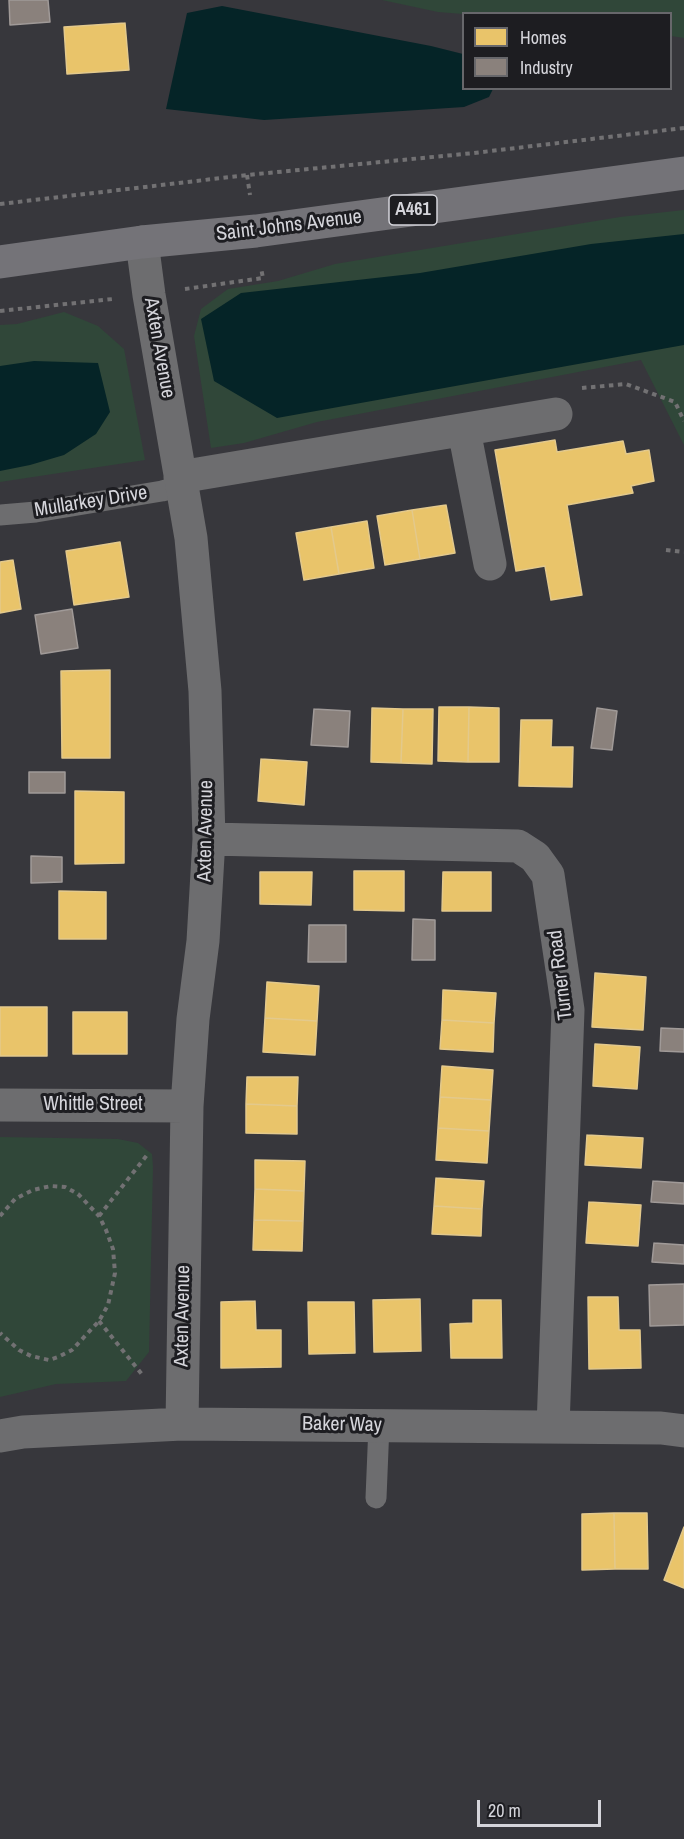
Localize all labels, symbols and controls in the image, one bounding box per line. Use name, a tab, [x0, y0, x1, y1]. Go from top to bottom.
legend	[462, 12, 672, 90]
text: Homes	[520, 25, 567, 50]
text: Industry	[520, 55, 573, 80]
road number: A461	[389, 195, 437, 225]
street label: Saint Johns Avenue	[215, 205, 363, 247]
street label: Axten Avenue	[138, 296, 180, 400]
street label: Mullarkey Drive	[33, 481, 149, 523]
street label: Axten Avenue	[193, 780, 219, 882]
street label: Turner Road	[544, 929, 578, 1021]
street label: Whittle Street	[43, 1093, 143, 1117]
street label: Axten Avenue	[170, 1265, 196, 1367]
street label: Baker Way	[302, 1412, 382, 1438]
scale bar	[480, 1788, 604, 1826]
text: 20 m	[488, 1798, 521, 1823]

